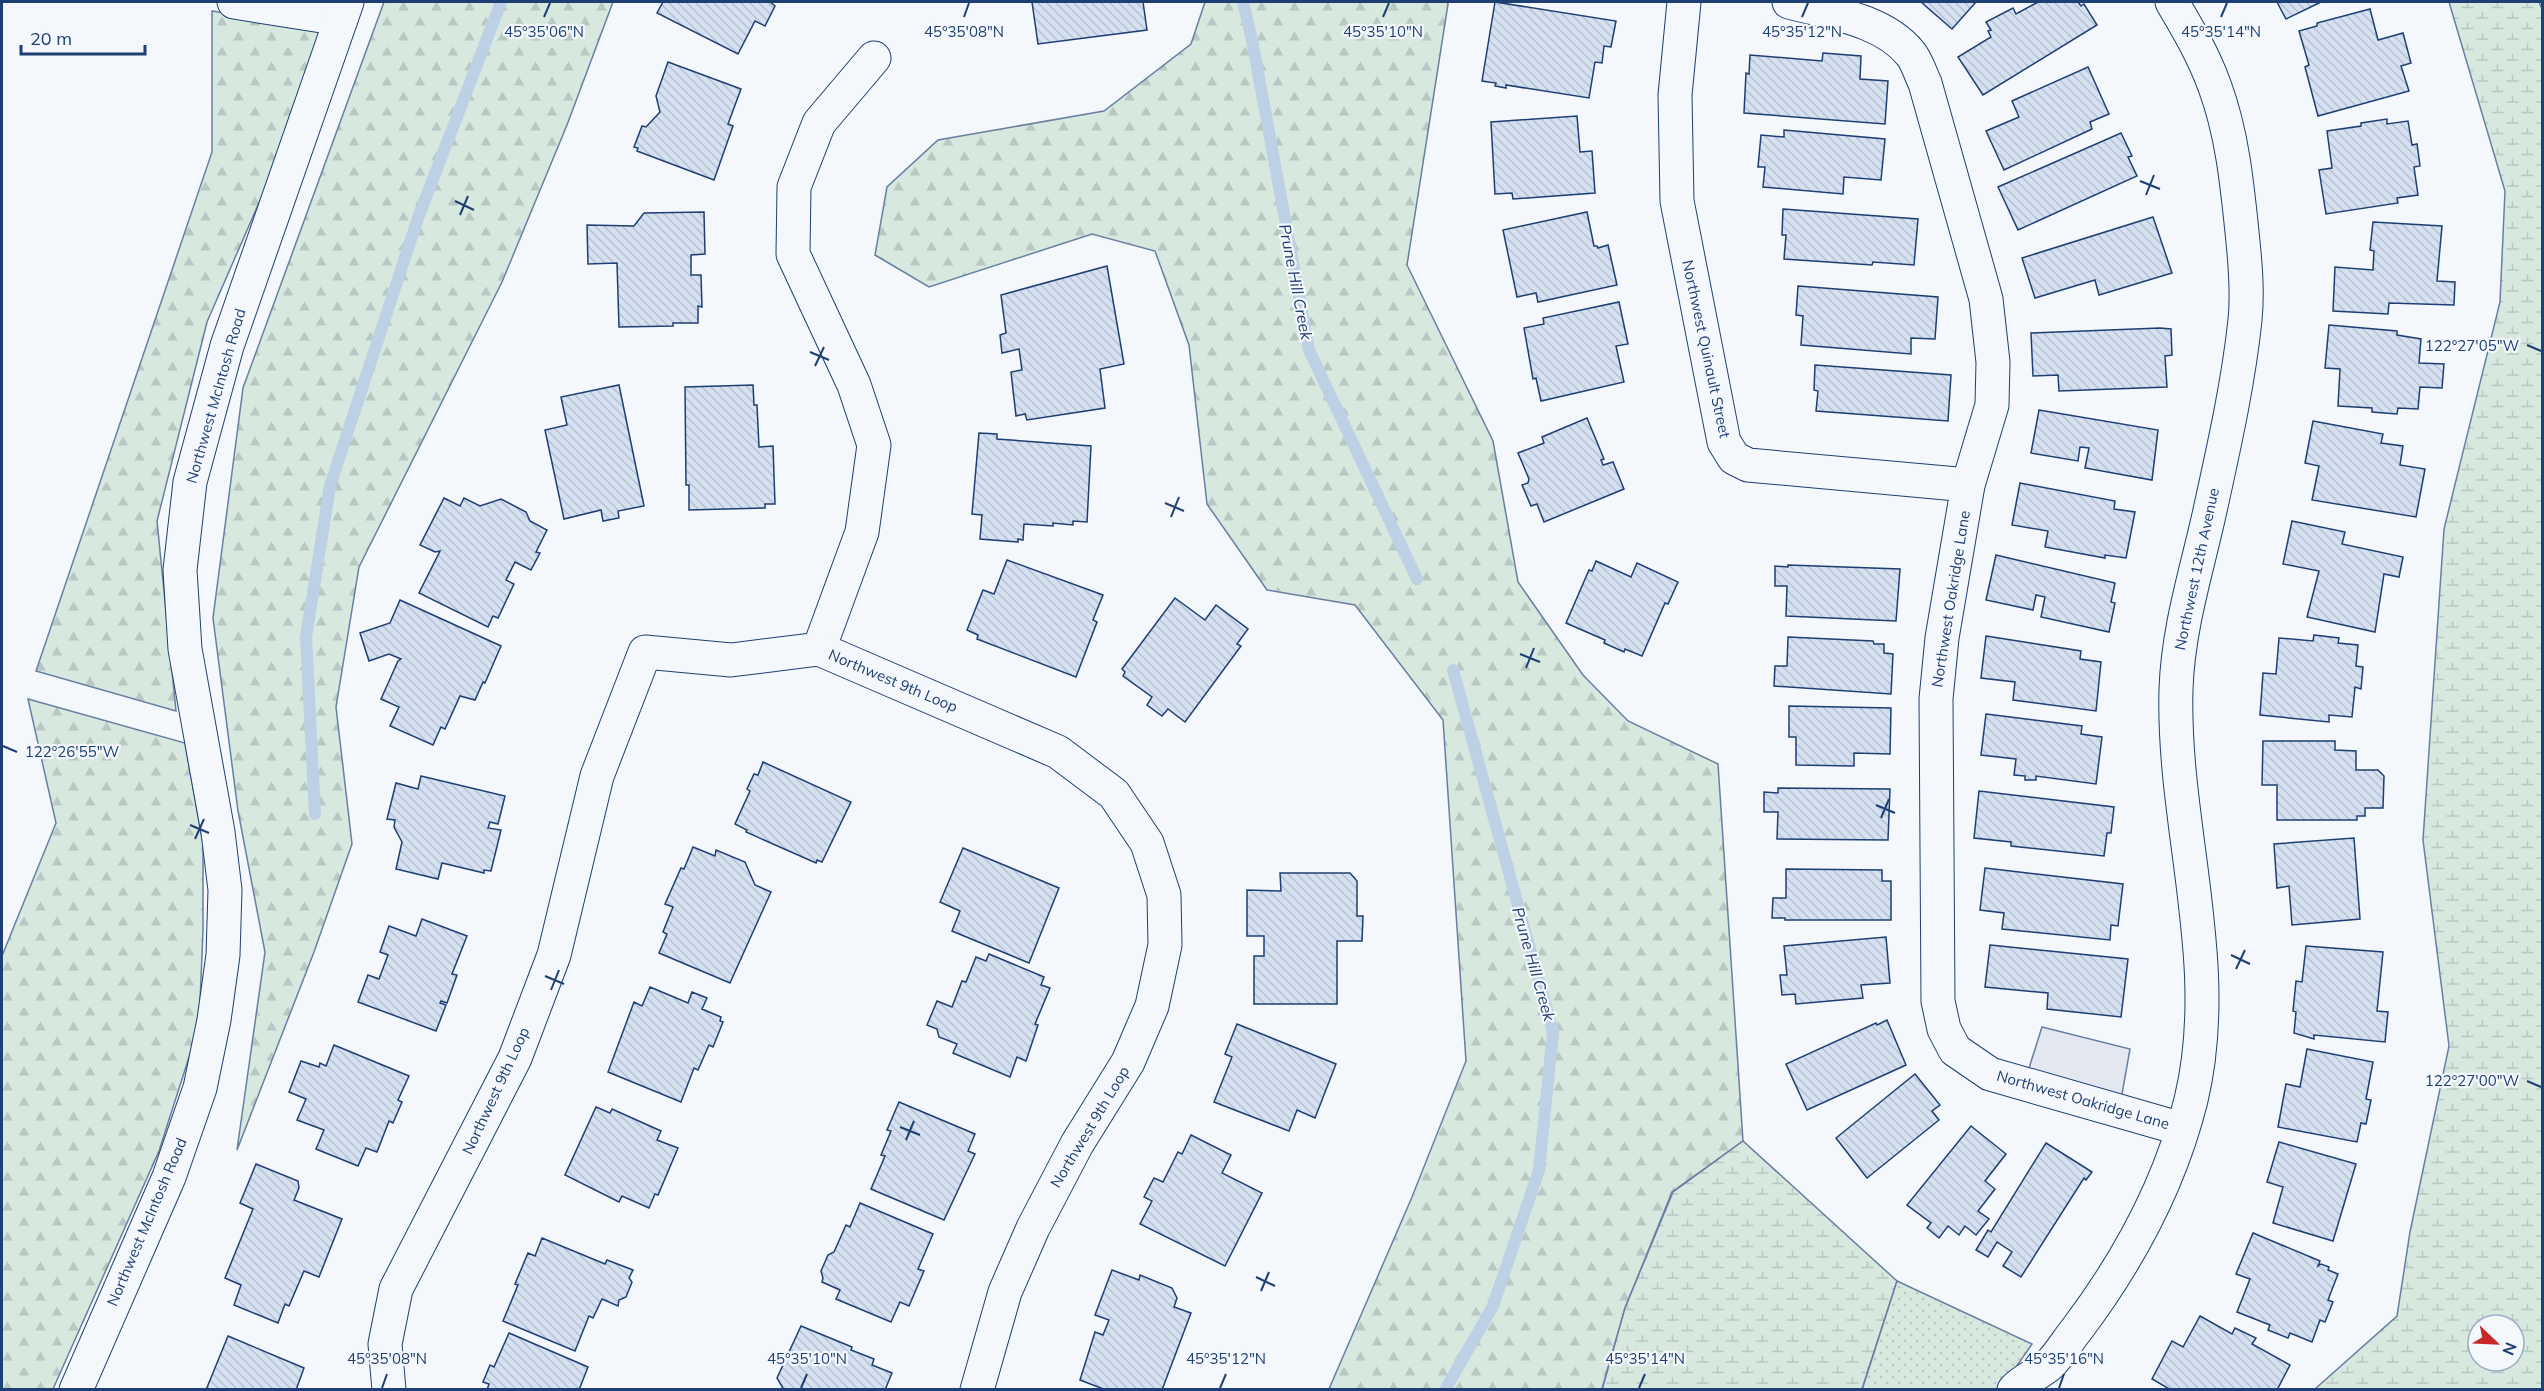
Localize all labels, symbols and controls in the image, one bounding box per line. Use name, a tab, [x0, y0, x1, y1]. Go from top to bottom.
scale bar	[21, 18, 146, 56]
text: 45°35'06"N	[504, 22, 584, 41]
text: 45°35'08"N	[924, 22, 1004, 41]
text: 45°35'10"N	[1343, 22, 1423, 41]
text: 45°35'12"N	[1762, 22, 1842, 41]
text: 45°35'14"N	[2181, 22, 2261, 41]
text: 20 m	[30, 27, 72, 50]
water label: Prune Hill Creek	[1275, 222, 1317, 342]
street label: Northwest Quinault Street	[1678, 258, 1735, 440]
street label: Northwest McIntosh Road	[181, 306, 250, 485]
text: 122°27'05"W	[2425, 336, 2520, 355]
street label: Northwest 12th Avenue	[2170, 486, 2223, 652]
street label: Northwest Oakridge Lane	[1927, 509, 1974, 689]
street label: Northwest 9th Loop	[826, 645, 961, 716]
text: 122°26'55"W	[25, 742, 120, 761]
water label: Prune Hill Creek	[1508, 905, 1560, 1024]
street label: Northwest 9th Loop	[458, 1024, 533, 1158]
street label: Northwest 9th Loop	[1046, 1063, 1133, 1191]
street label: Northwest Oakridge Lane	[1995, 1066, 2172, 1133]
text: 122°27'00"W	[2425, 1071, 2520, 1090]
street label: Northwest McIntosh Road	[102, 1135, 191, 1309]
north arrow	[2466, 1313, 2526, 1373]
text: N	[2498, 1339, 2521, 1358]
text: 45°35'08"N	[347, 1349, 427, 1368]
text: 45°35'10"N	[767, 1349, 847, 1368]
text: 45°35'12"N	[1186, 1349, 1266, 1368]
text: 45°35'14"N	[1605, 1349, 1685, 1368]
text: 45°35'16"N	[2024, 1349, 2104, 1368]

